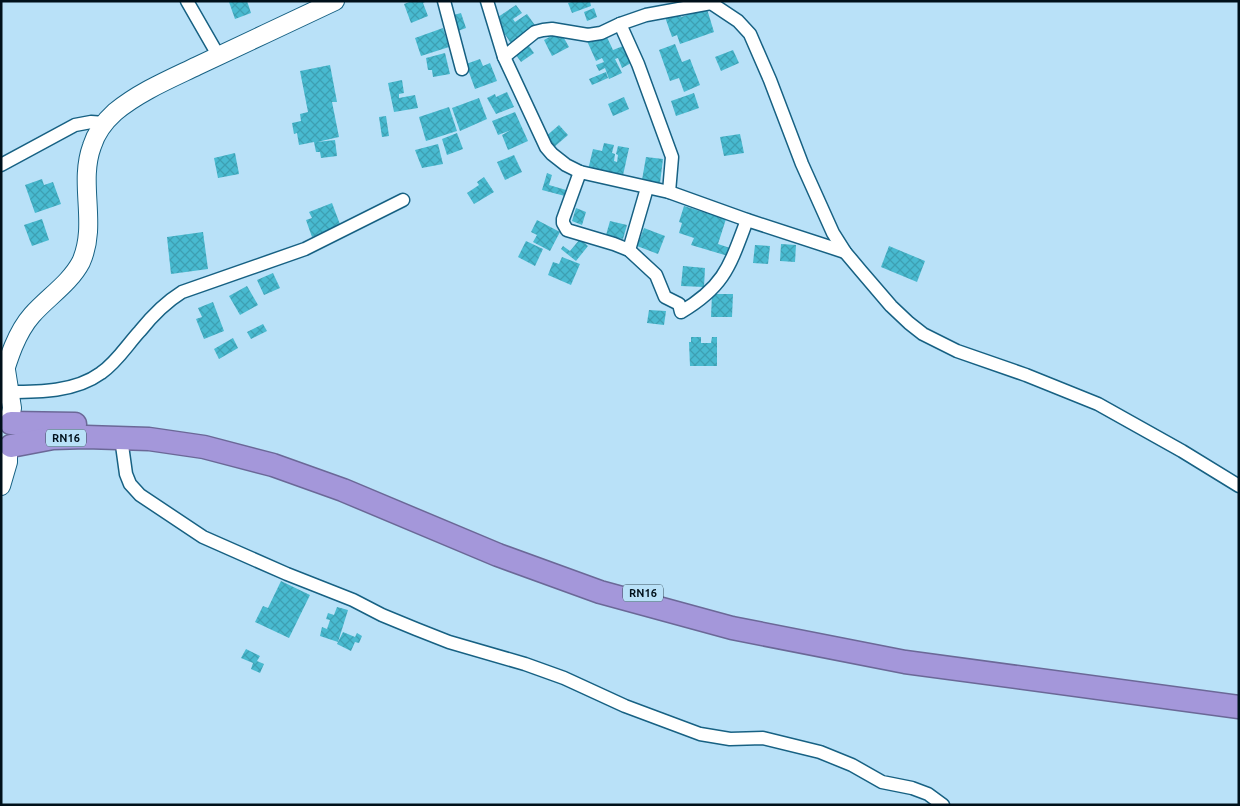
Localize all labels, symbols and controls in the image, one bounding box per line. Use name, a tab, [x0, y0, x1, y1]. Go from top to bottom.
road number: RN16	[46, 429, 86, 446]
road number: RN16	[623, 584, 663, 602]

